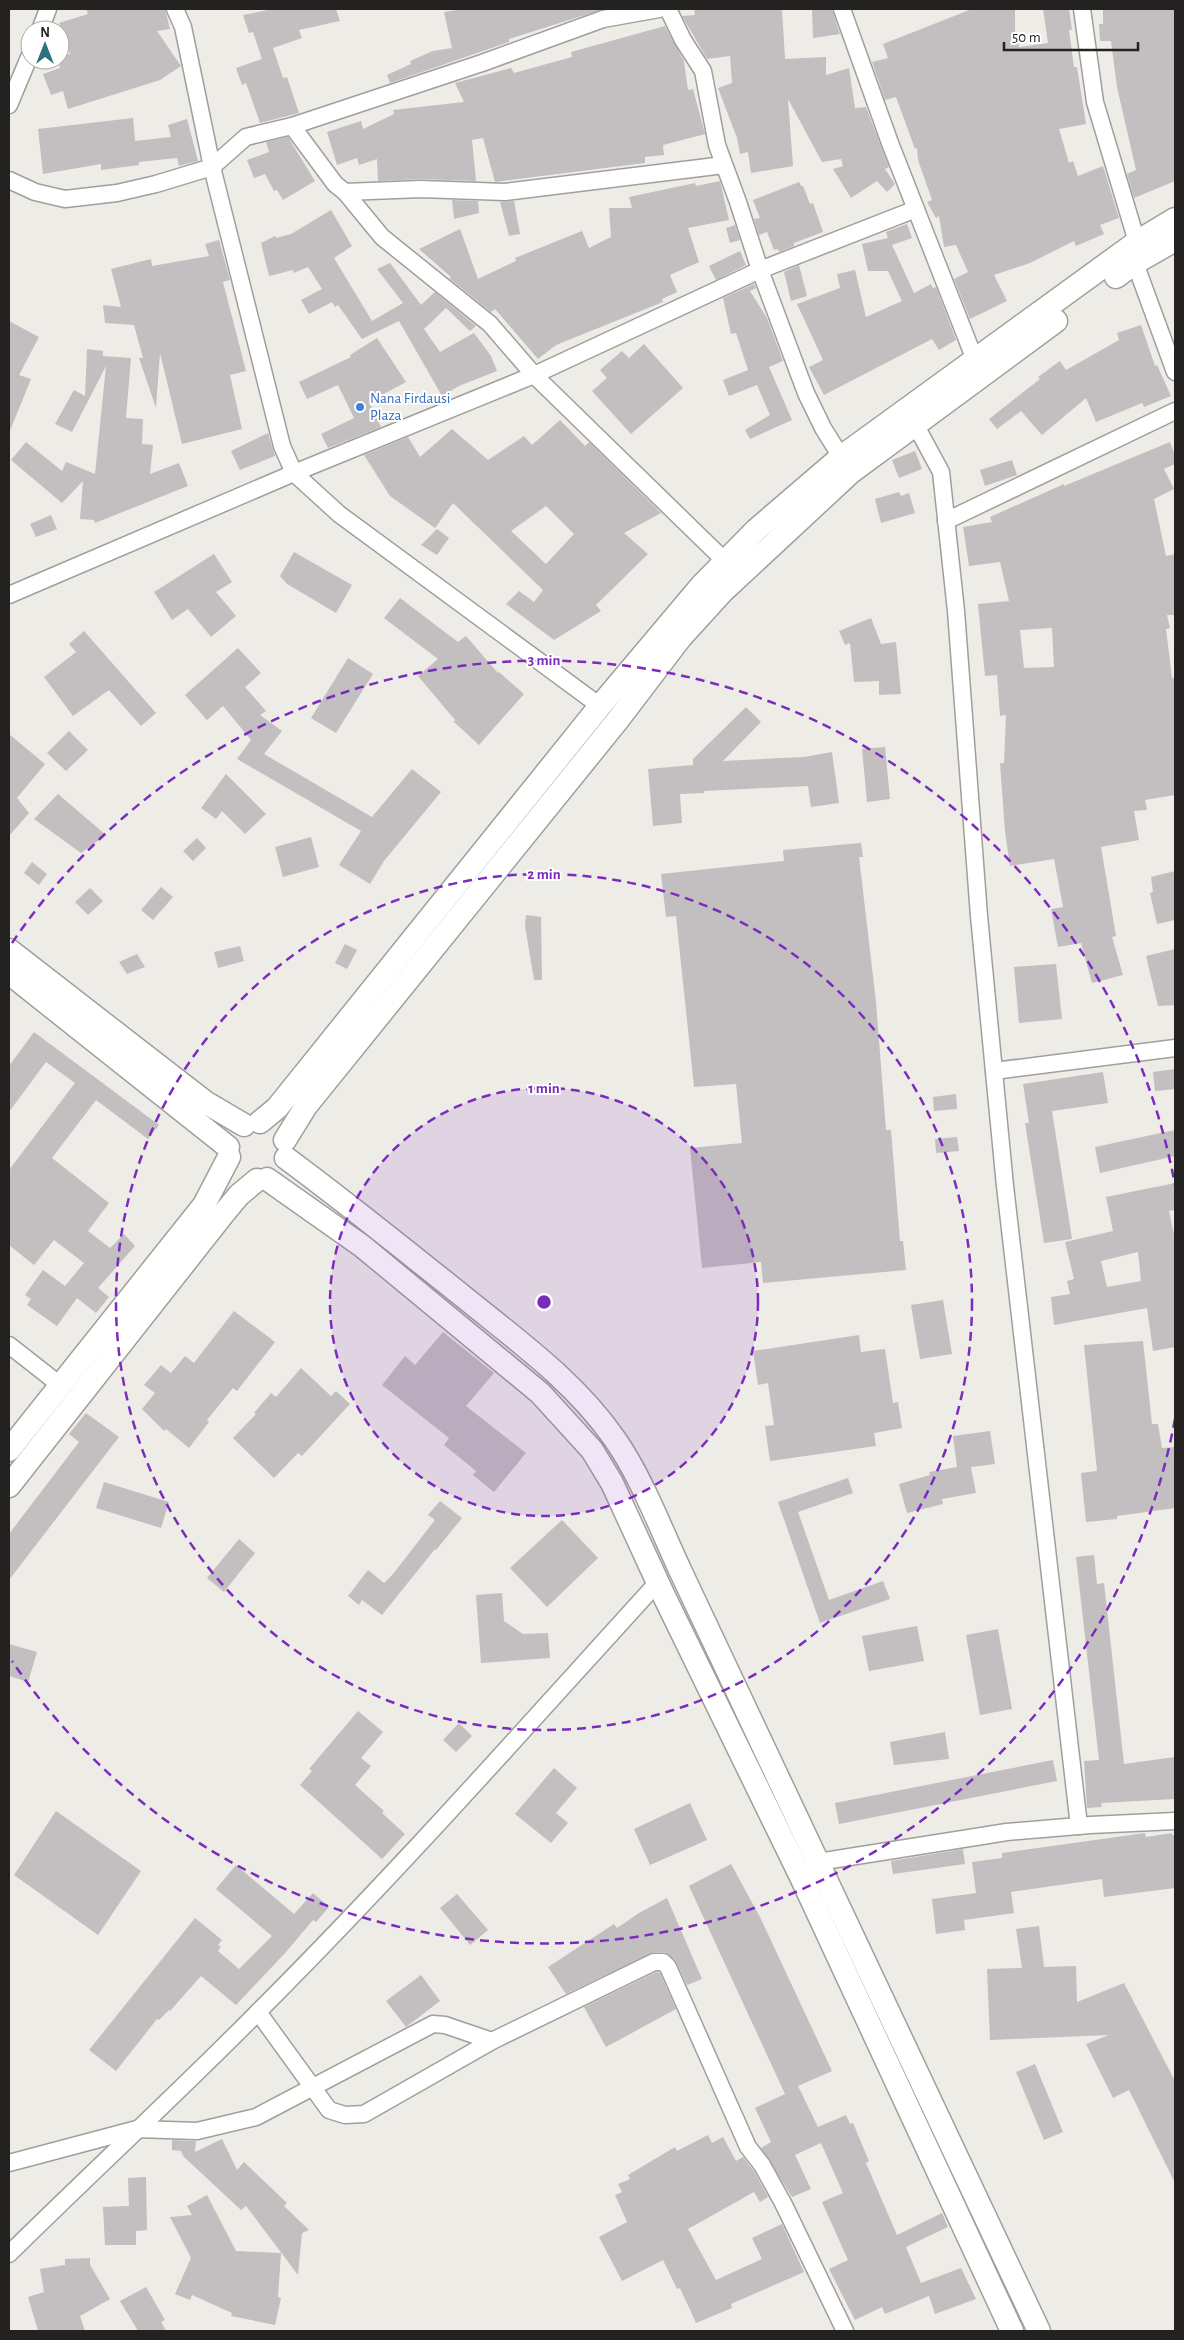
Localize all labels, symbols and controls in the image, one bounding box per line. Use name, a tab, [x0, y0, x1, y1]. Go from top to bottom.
north arrow	[20, 20, 70, 70]
scale bar	[1004, 20, 1138, 52]
text: N	[40, 26, 50, 40]
text: 50 m	[1012, 30, 1041, 45]
place label: Nana Firdausi Plaza	[370, 391, 450, 423]
marker: Nana Firdausi Plaza	[354, 401, 366, 413]
text: 3 min	[528, 653, 560, 668]
text: 2 min	[527, 867, 561, 882]
text: 1 min	[528, 1081, 560, 1096]
centre of rings	[535, 1293, 553, 1311]

